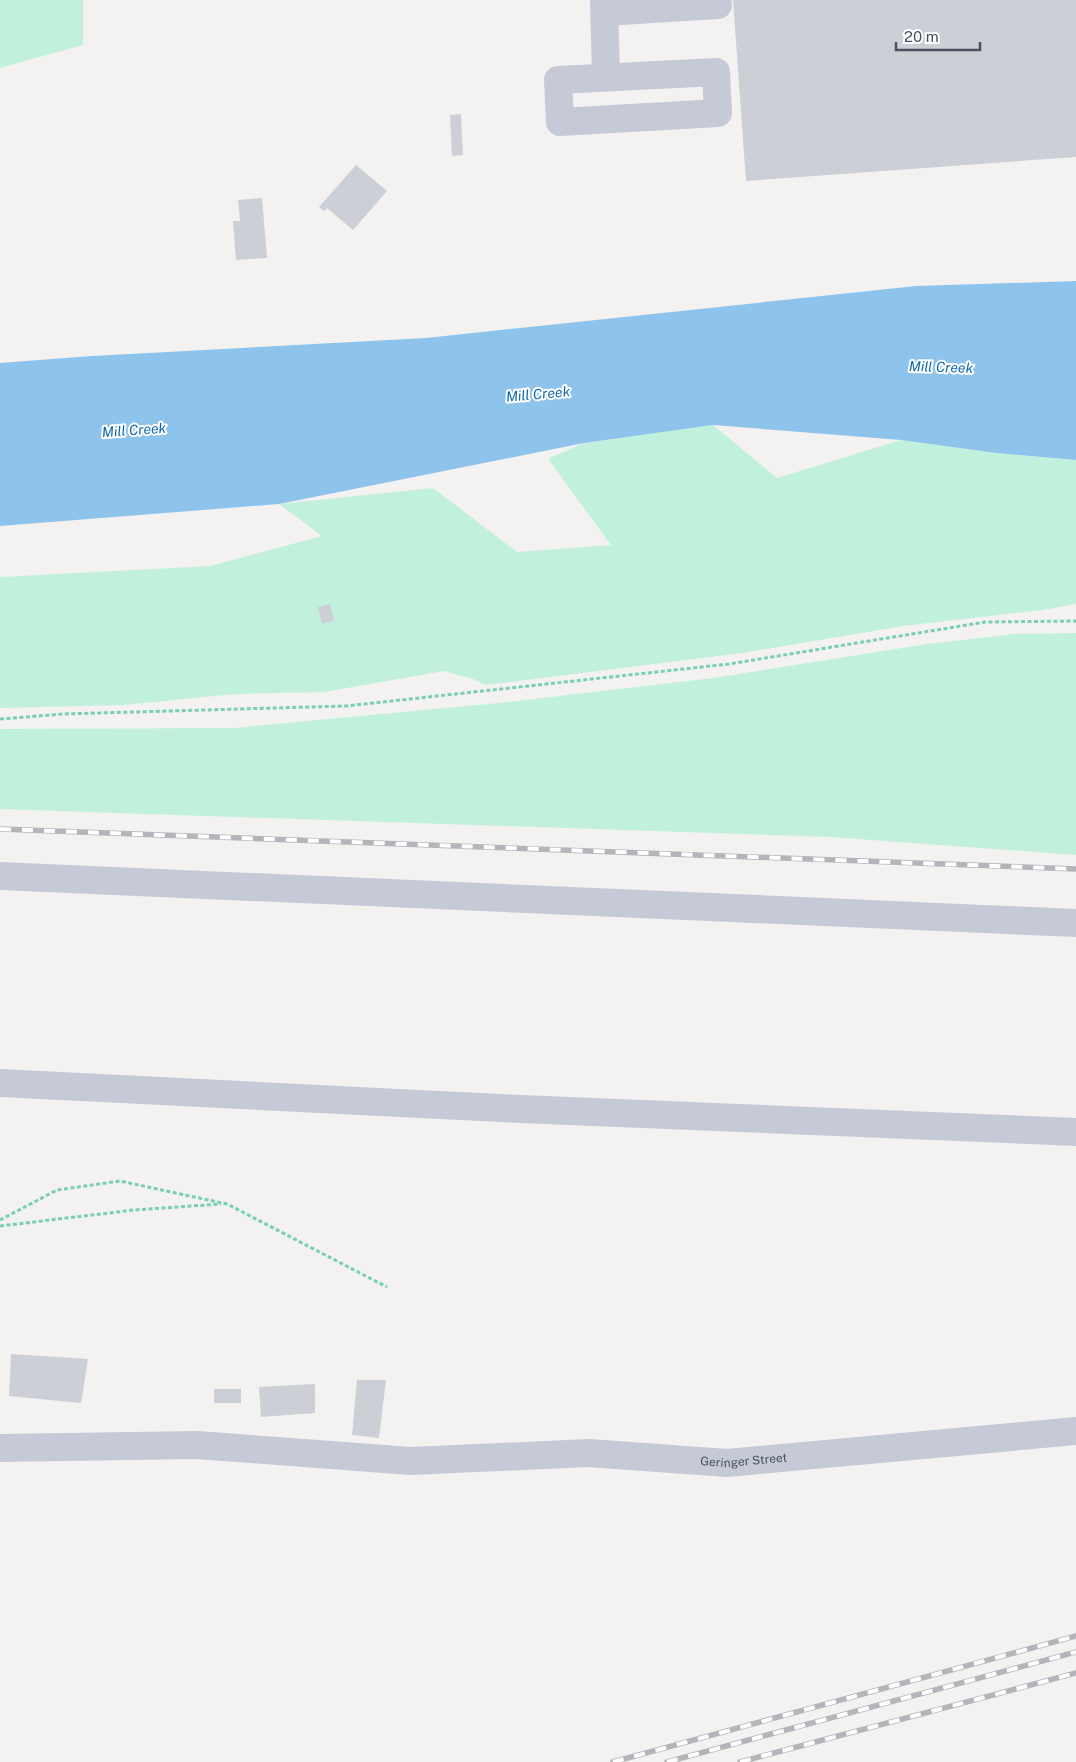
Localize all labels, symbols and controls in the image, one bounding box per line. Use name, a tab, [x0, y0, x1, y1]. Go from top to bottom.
scale bar	[896, 20, 980, 52]
text: 20 m	[904, 28, 939, 45]
water label: Mill Creek	[909, 358, 974, 376]
water label: Mill Creek	[505, 383, 571, 405]
water label: Mill Creek	[101, 420, 167, 440]
street label: Geringer Street	[700, 1450, 788, 1470]

